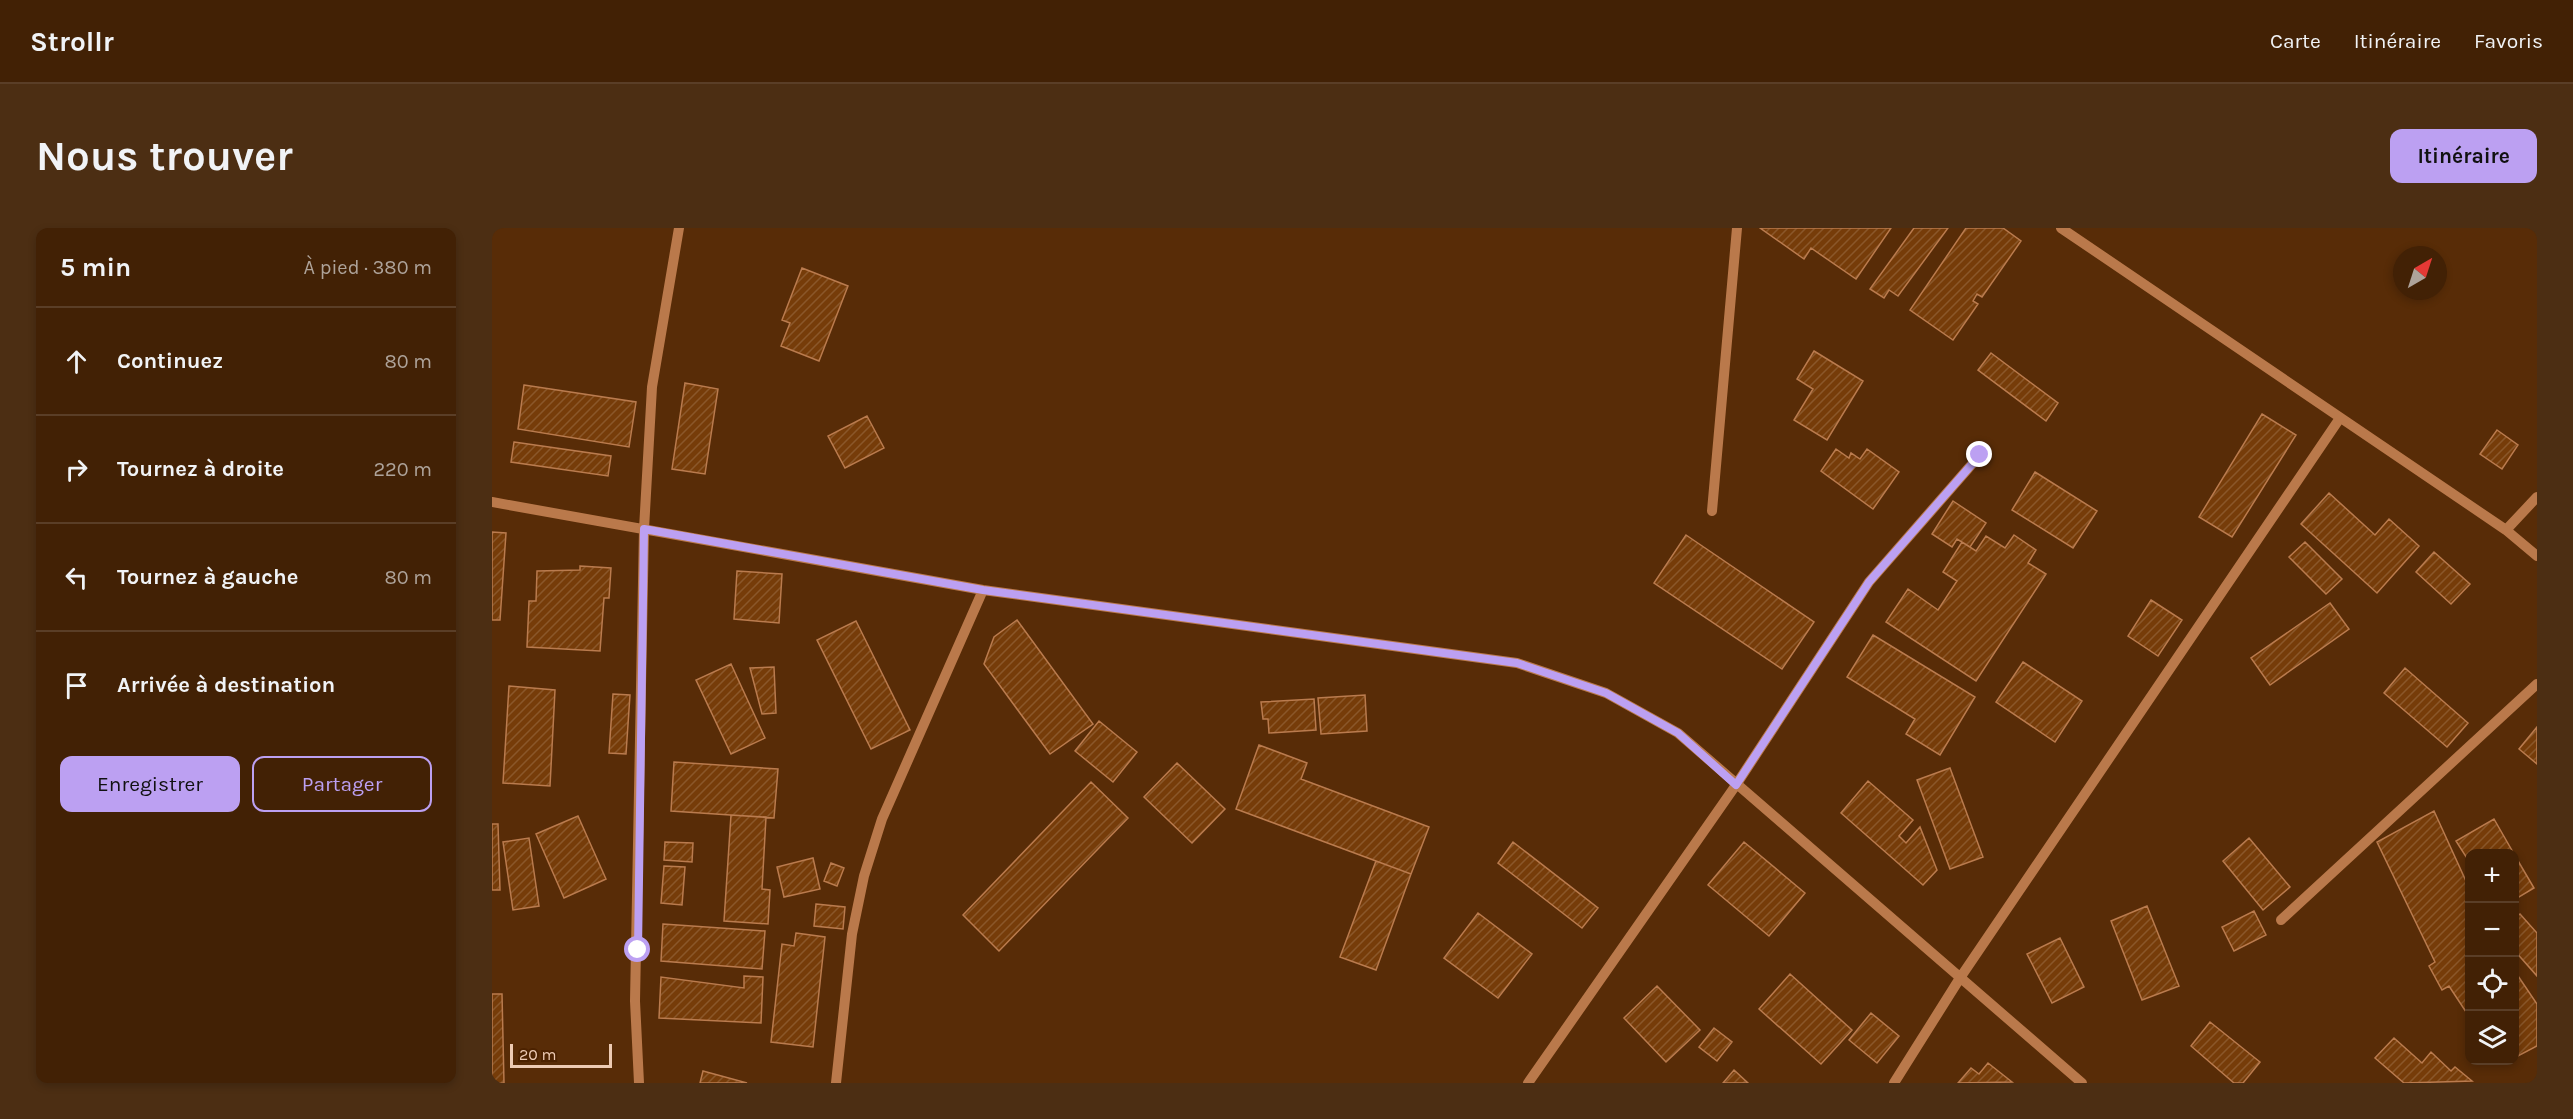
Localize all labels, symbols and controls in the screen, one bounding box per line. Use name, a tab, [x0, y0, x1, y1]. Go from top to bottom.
text: Strollr	[30, 25, 114, 58]
text: Carte	[2270, 29, 2321, 53]
text: Itinéraire	[2354, 29, 2441, 53]
text: Favoris	[2474, 29, 2543, 53]
button: Itinéraire	[2390, 129, 2537, 183]
text: Nous trouver	[36, 131, 293, 181]
north arrow	[2393, 246, 2447, 300]
text: 5 min	[60, 252, 131, 283]
text: À pied · 380 m	[303, 256, 432, 279]
icon: ahead	[60, 345, 93, 378]
text: Continuez	[117, 348, 223, 374]
text: 80 m	[384, 350, 432, 373]
route end	[1966, 441, 1992, 467]
icon: right	[60, 453, 93, 486]
text: Tournez à droite	[117, 456, 284, 482]
text: 220 m	[373, 458, 432, 481]
icon: left	[60, 561, 93, 594]
text: Tournez à gauche	[117, 564, 298, 590]
text: 80 m	[384, 566, 432, 589]
icon: arrive	[60, 669, 93, 702]
text: Arrivée à destination	[117, 672, 335, 698]
button: Enregistrer	[60, 756, 240, 812]
button: Partager	[252, 756, 432, 812]
map controls	[2465, 849, 2519, 1065]
button: +	[2465, 849, 2519, 903]
button: −	[2465, 903, 2519, 957]
route start	[624, 936, 650, 962]
button: locate	[2465, 957, 2519, 1011]
button: layers	[2465, 1011, 2519, 1065]
scale bar	[510, 1041, 612, 1068]
text: 20 m	[519, 1045, 557, 1064]

